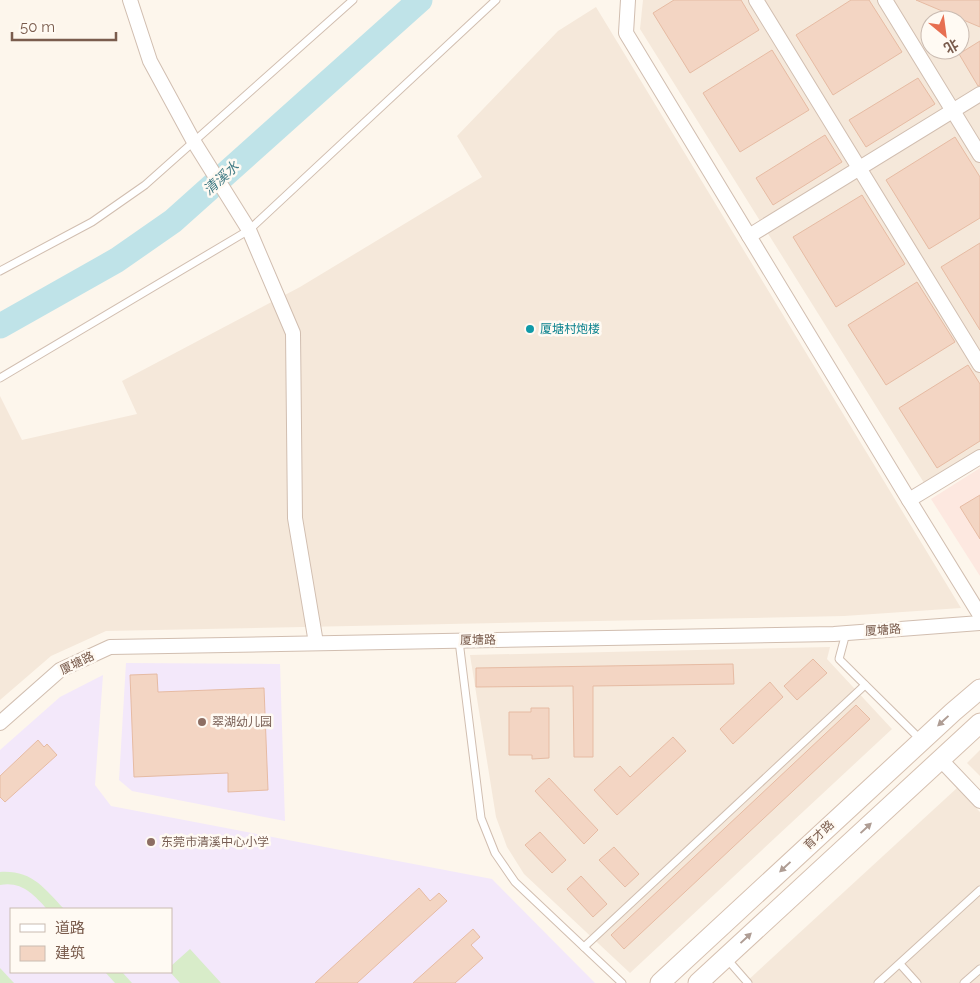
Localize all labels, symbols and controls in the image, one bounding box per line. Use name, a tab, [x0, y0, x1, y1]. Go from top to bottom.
scale bar	[12, 10, 116, 42]
north arrow	[920, 10, 970, 60]
text: 50 m	[20, 18, 55, 36]
text: 北	[941, 36, 961, 57]
water label: 清溪水	[200, 157, 243, 198]
place label: 厦塘村炮楼	[540, 322, 600, 336]
marker: 厦塘村炮楼	[524, 323, 536, 335]
street label: 厦塘路	[865, 622, 901, 638]
street label: 厦塘路	[460, 633, 496, 647]
street label: 厦塘路	[58, 649, 96, 677]
place label: 翠湖幼儿园	[212, 715, 272, 729]
one-way arrow	[937, 715, 949, 727]
marker: 翠湖幼儿园	[196, 716, 208, 728]
street label: 育才路	[801, 818, 837, 852]
one-way arrow	[859, 822, 871, 834]
place label: 东莞市清溪中心小学	[161, 835, 269, 849]
marker: 东莞市清溪中心小学	[145, 836, 157, 848]
one-way arrow	[780, 861, 792, 873]
legend	[10, 908, 172, 973]
text: 道路	[55, 919, 85, 937]
one-way arrow	[740, 932, 752, 944]
text: 建筑	[55, 944, 85, 962]

